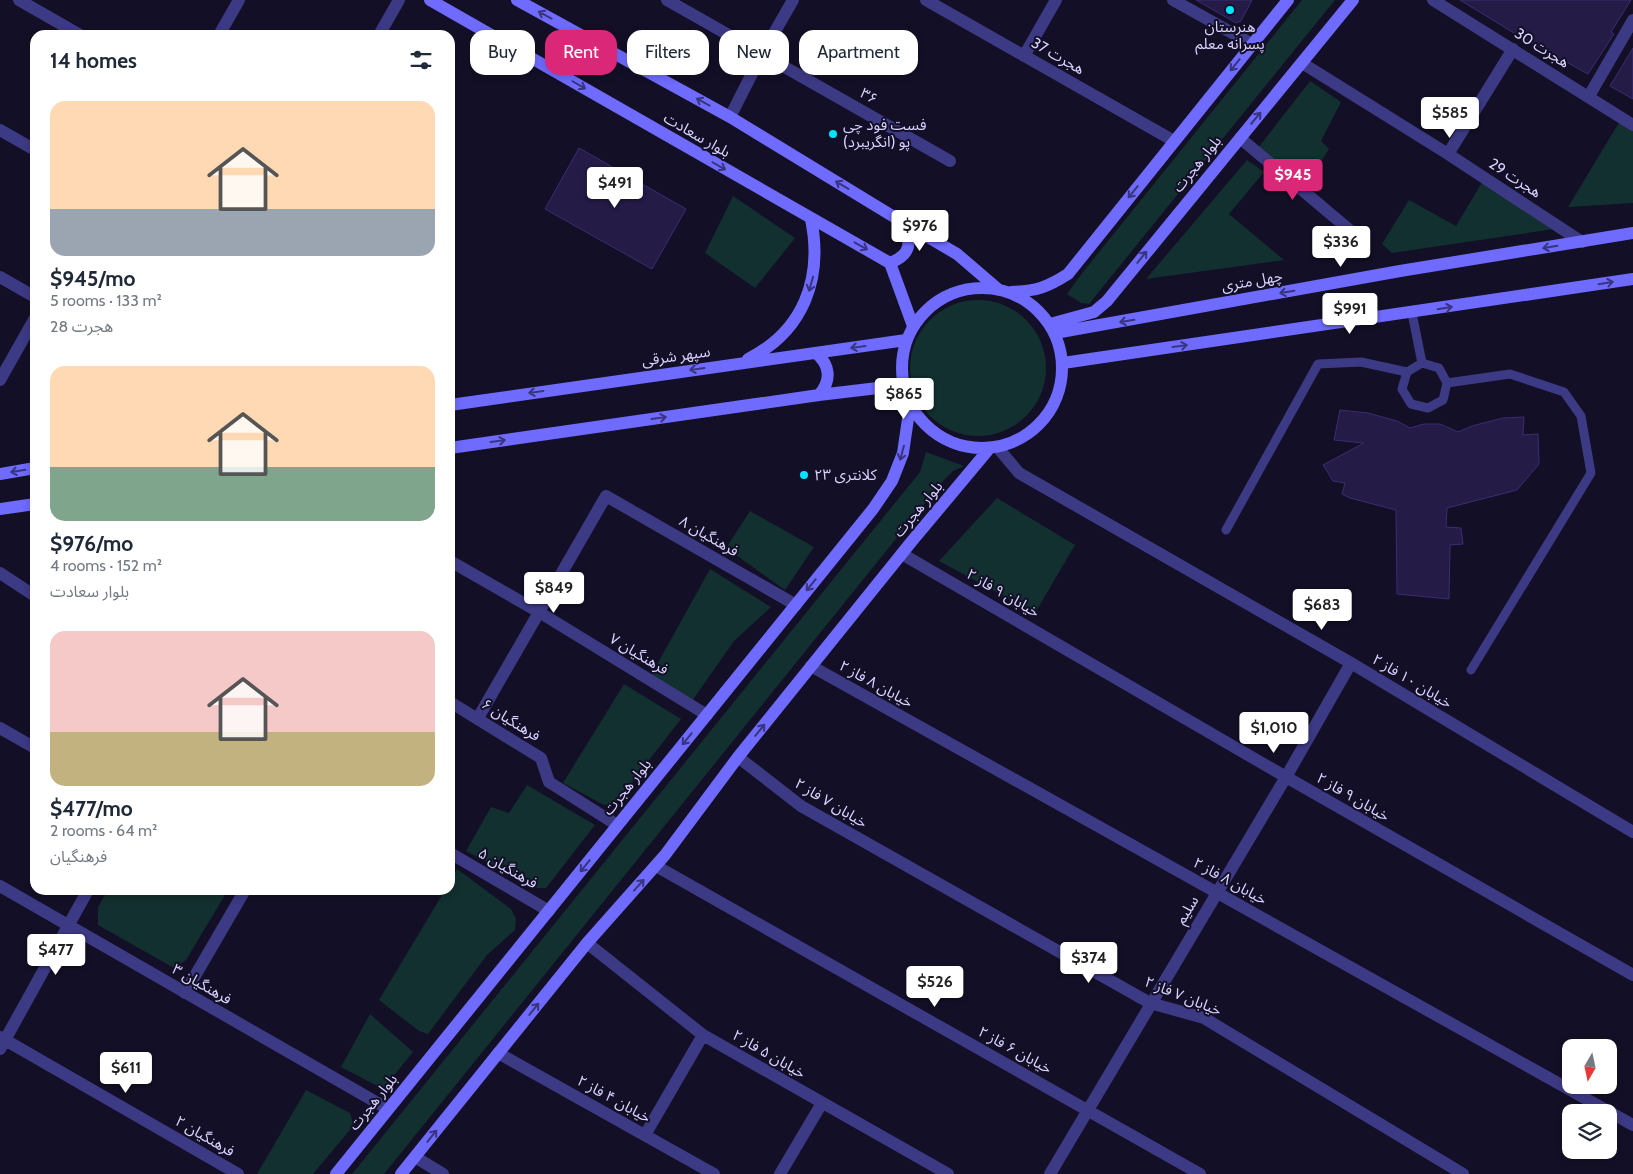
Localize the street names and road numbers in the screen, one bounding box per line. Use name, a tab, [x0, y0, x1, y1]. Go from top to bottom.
street label: هجرت 30	[1511, 24, 1573, 72]
street label: هجرت 37	[1028, 34, 1088, 78]
street label: ۳۶	[857, 84, 881, 108]
street label: بلوار سعادت	[660, 109, 734, 161]
street label: بلوار هجرت	[1169, 132, 1225, 196]
street label: هجرت 29	[1485, 154, 1545, 202]
street label: چهل متری	[1220, 267, 1284, 296]
street label: سپهر شرقی	[640, 342, 712, 371]
street label: بلوار هجرت	[890, 478, 946, 540]
street label: فرهنگیان ۸	[676, 512, 742, 560]
street label: خیابان ۹ فاز ۲	[963, 565, 1043, 621]
street label: فرهنگیان ۷	[606, 629, 672, 679]
street label: خیابان ۱۰ فاز ۲	[1369, 650, 1455, 712]
street label: خیابان ۸ فاز ۲	[836, 656, 916, 712]
street label: فرهنگیان ۶	[478, 695, 544, 745]
street label: بلوار هجرت	[599, 755, 655, 819]
street label: خیابان ۹ فاز ۲	[1313, 769, 1393, 825]
street label: خیابان ۷ فاز ۲	[791, 774, 871, 832]
street label: فرهنگیان ۵	[475, 844, 541, 892]
street label: خیابان ۸ فاز ۲	[1190, 853, 1270, 909]
street label: سلیم	[1171, 892, 1204, 929]
street label: فرهنگیان ۳	[169, 960, 235, 1008]
street label: خیابان ۷ فاز ۲	[1142, 972, 1224, 1020]
street label: خیابان ۶ فاز ۲	[975, 1022, 1055, 1078]
street label: خیابان ۵ فاز ۲	[729, 1026, 809, 1082]
street label: بلوار هجرت	[345, 1070, 401, 1134]
street label: خیابان ۴ فاز ۲	[574, 1071, 654, 1127]
street label: فرهنگیان ۲	[172, 1112, 238, 1160]

